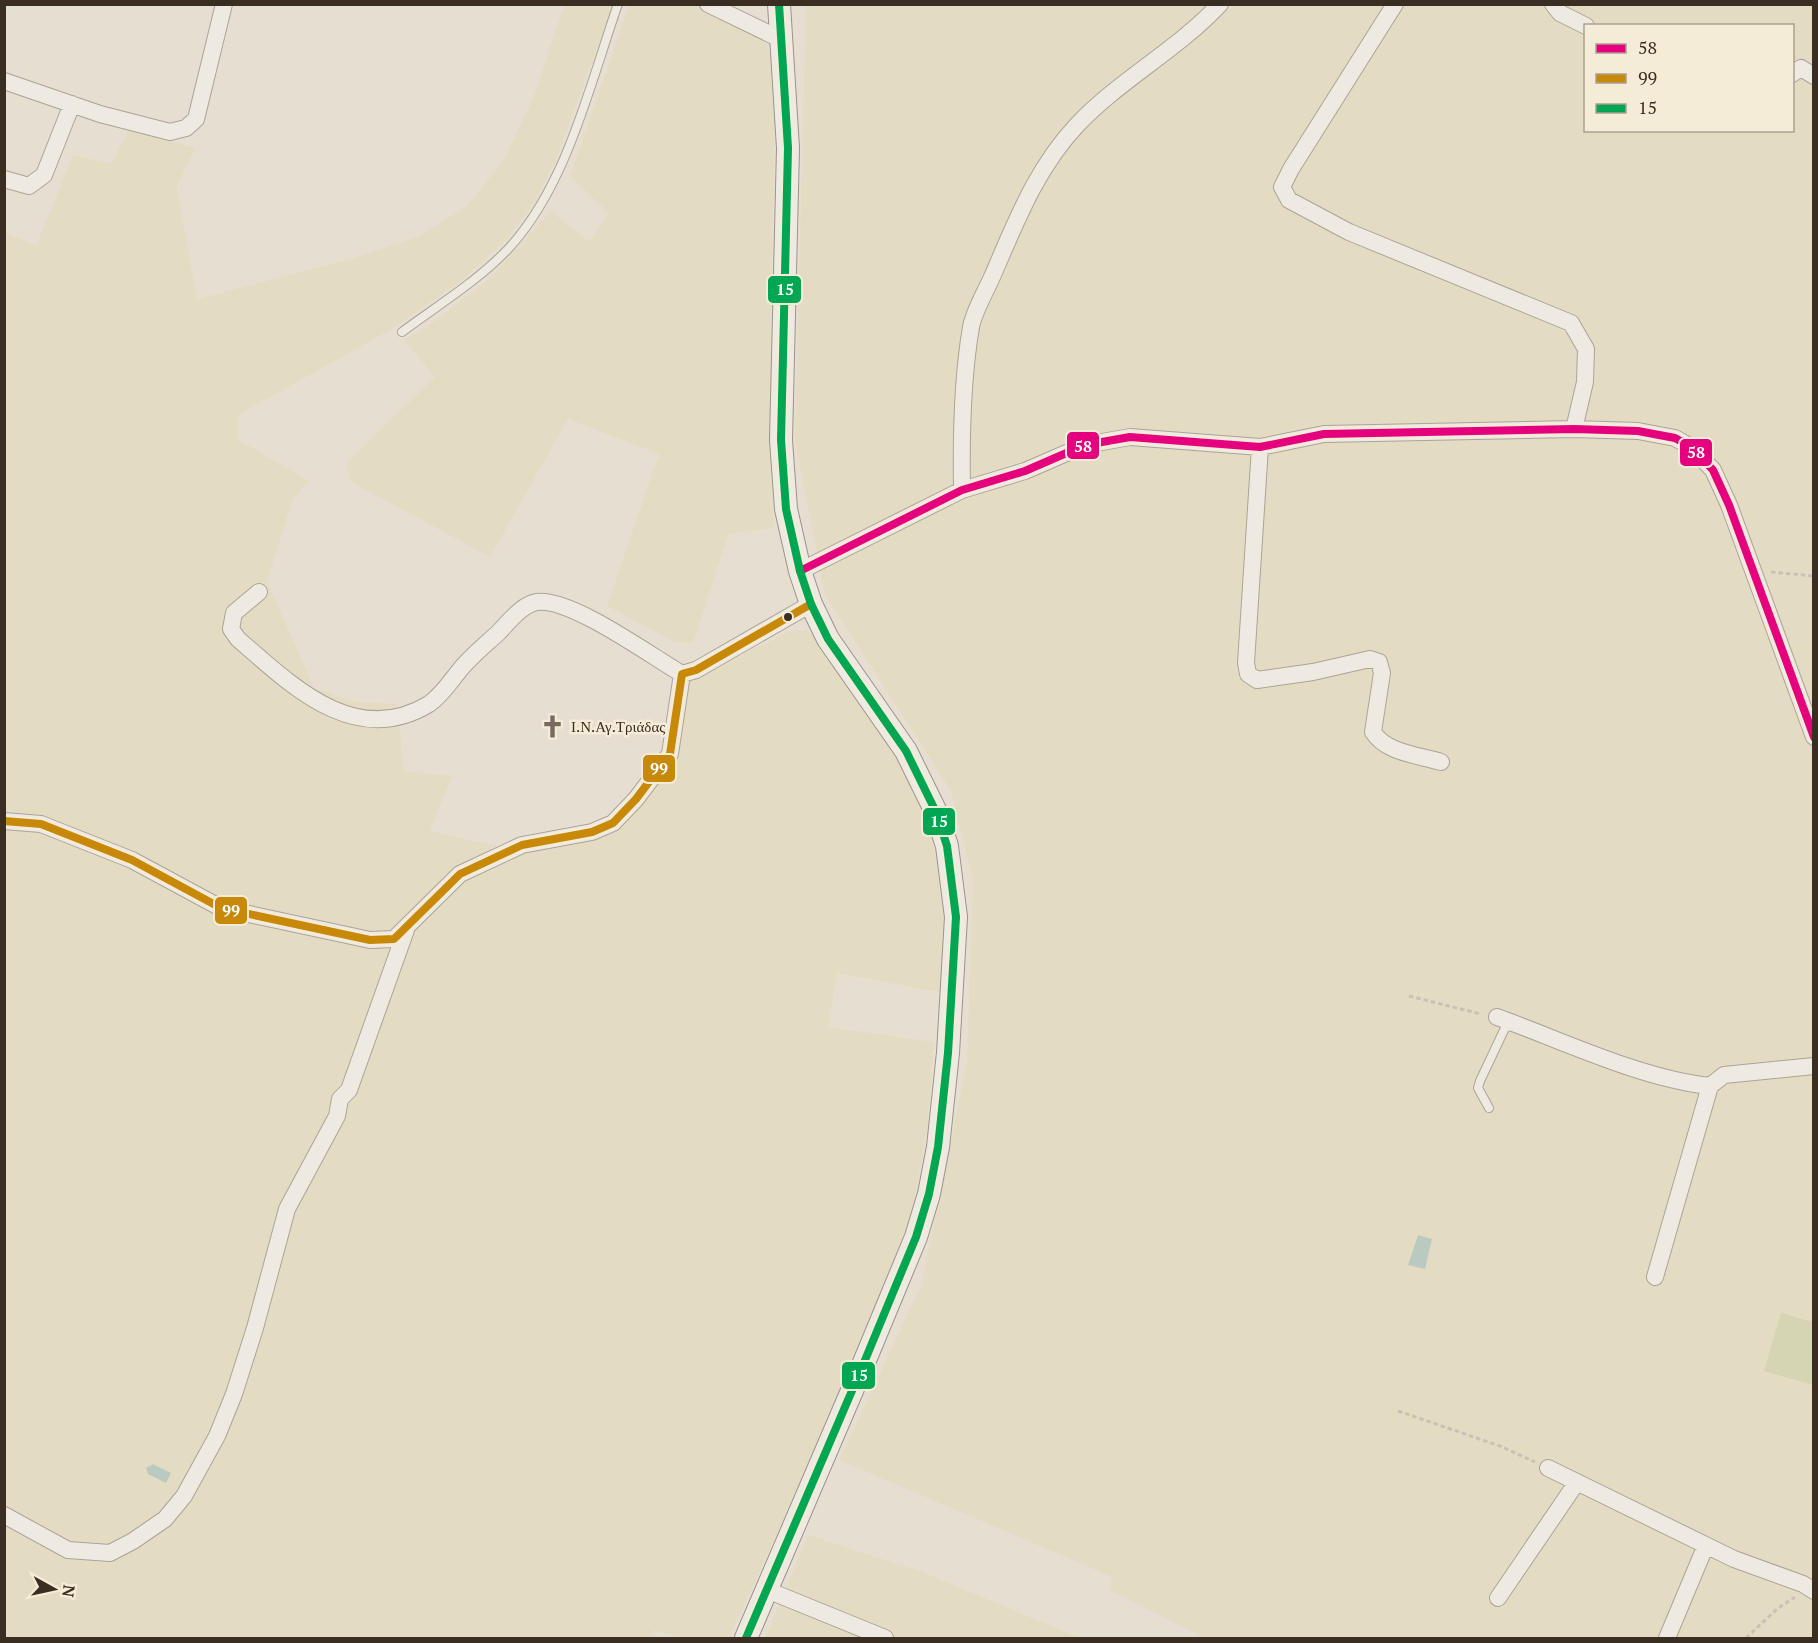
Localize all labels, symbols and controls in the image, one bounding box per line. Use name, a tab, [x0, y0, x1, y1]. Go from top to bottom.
legend	[1584, 24, 1794, 132]
text: 58	[1638, 35, 1657, 59]
text: 99	[1638, 65, 1657, 89]
text: 15	[1638, 95, 1657, 119]
line badge: 15	[767, 275, 802, 304]
text: 15	[776, 278, 794, 300]
line badge: 58	[1066, 431, 1100, 460]
text: 58	[1074, 435, 1092, 457]
line badge: 58	[1679, 438, 1713, 467]
text: 58	[1687, 441, 1705, 463]
unlabelled marker	[782, 611, 794, 623]
church icon: Ι.Ν.Αγ.Τριάδας	[540, 713, 566, 739]
place label: Ι.Ν.Αγ.Τριάδας	[571, 716, 665, 736]
line badge: 99	[642, 754, 676, 783]
text: 99	[650, 757, 668, 779]
line badge: 15	[922, 807, 956, 836]
text: 15	[930, 810, 948, 832]
line badge: 99	[214, 896, 248, 925]
text: 99	[222, 899, 240, 921]
line badge: 15	[841, 1361, 876, 1390]
text: 15	[850, 1364, 868, 1386]
north arrow	[24, 1559, 84, 1619]
text: N	[57, 1584, 81, 1599]

